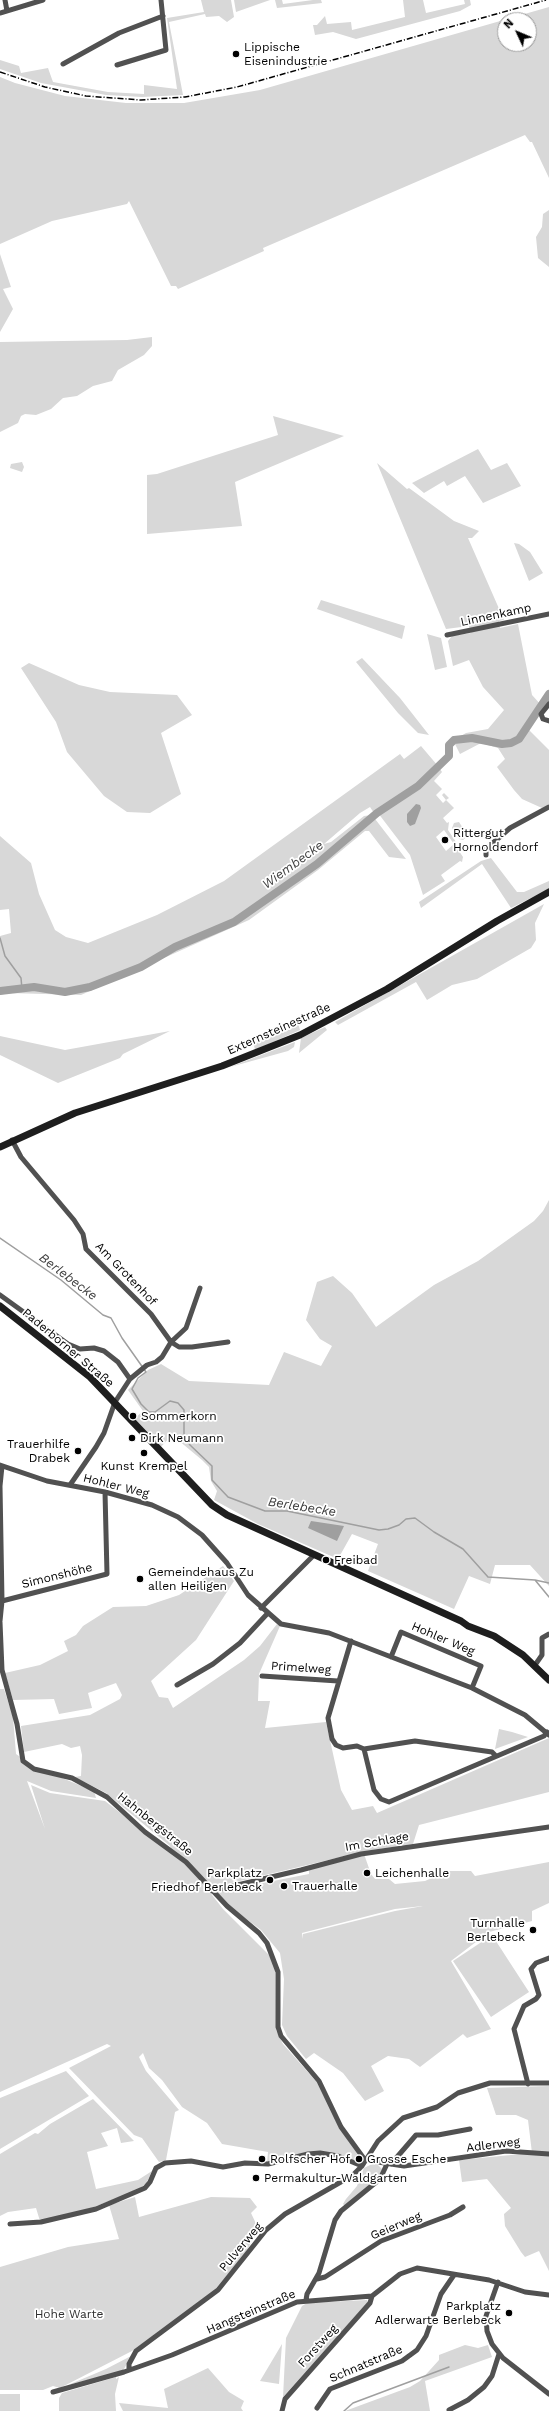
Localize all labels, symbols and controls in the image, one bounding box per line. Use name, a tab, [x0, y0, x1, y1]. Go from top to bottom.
north arrow	[497, 12, 537, 52]
text: N	[501, 17, 516, 31]
place label: Lippische Eisenindustrie	[244, 40, 327, 68]
marker: Lippische Eisenindustrie	[231, 49, 241, 59]
street label: Linnenkamp	[459, 600, 533, 630]
place label: Rittergut Hornoldendorf	[453, 826, 538, 854]
marker: Rittergut Hornoldendorf	[440, 835, 450, 845]
water label: Wiembecke	[259, 838, 327, 892]
street label: Externsteinestraße	[225, 1000, 333, 1058]
street label: Am Grotenhof	[92, 1239, 160, 1309]
water label: Berlebecke	[36, 1250, 100, 1304]
street label: Paderborner Straße	[19, 1306, 117, 1390]
place label: Sommerkorn	[141, 1409, 217, 1423]
marker: Sommerkorn	[128, 1411, 138, 1421]
place label: Dirk Neumann	[140, 1431, 224, 1445]
marker: Dirk Neumann	[127, 1433, 137, 1443]
place label: Trauerhilfe Drabek	[7, 1437, 70, 1465]
marker: Trauerhilfe Drabek	[73, 1446, 83, 1456]
marker: Kunst Krempel	[139, 1448, 149, 1458]
place label: Kunst Krempel	[101, 1459, 187, 1473]
street label: Hohler Weg	[82, 1471, 150, 1501]
water label: Berlebecke	[267, 1494, 337, 1520]
place label: Freibad	[334, 1553, 377, 1567]
marker: Freibad	[321, 1555, 331, 1565]
street label: Simonshöhe	[20, 1560, 94, 1592]
place label: Gemeindehaus Zu allen Heiligen	[148, 1565, 254, 1593]
marker: Gemeindehaus Zu allen Heiligen	[135, 1574, 145, 1584]
street label: Hohler Weg	[409, 1619, 477, 1659]
street label: Primelweg	[270, 1659, 332, 1677]
street label: Hahnbergstraße	[114, 1789, 196, 1859]
street label: Im Schlage	[344, 1829, 410, 1855]
place label: Parkplatz Friedhof Berlebeck	[151, 1866, 262, 1894]
place label: Leichenhalle	[375, 1866, 449, 1880]
marker: Leichenhalle	[362, 1868, 372, 1878]
marker: Parkplatz Friedhof Berlebeck	[265, 1875, 275, 1885]
place label: Trauerhalle	[292, 1879, 358, 1893]
marker: Trauerhalle	[279, 1881, 289, 1891]
place label: Turnhalle Berlebeck	[467, 1916, 525, 1944]
marker: Turnhalle Berlebeck	[528, 1925, 538, 1935]
street label: Adlerweg	[465, 2135, 521, 2155]
place label: Rolfscher Hof	[270, 2152, 350, 2166]
place label: Grosse Esche	[367, 2152, 446, 2166]
marker: Rolfscher Hof	[257, 2154, 267, 2164]
marker: Grosse Esche	[354, 2154, 364, 2164]
place label: Permakultur-Waldgarten	[264, 2171, 407, 2185]
marker: Permakultur-Waldgarten	[251, 2173, 261, 2183]
street label: Geierweg	[368, 2209, 424, 2243]
street label: Pulverweg	[216, 2220, 266, 2274]
street label: Hangsteinstraße	[204, 2287, 298, 2337]
place label: Parkplatz Adlerwarte Berlebeck	[375, 2299, 501, 2327]
park label: Hohe Warte	[35, 2307, 103, 2321]
marker: Parkplatz Adlerwarte Berlebeck	[504, 2308, 514, 2318]
street label: Forstweg	[295, 2321, 341, 2371]
street label: Schnatstraße	[327, 2342, 405, 2386]

